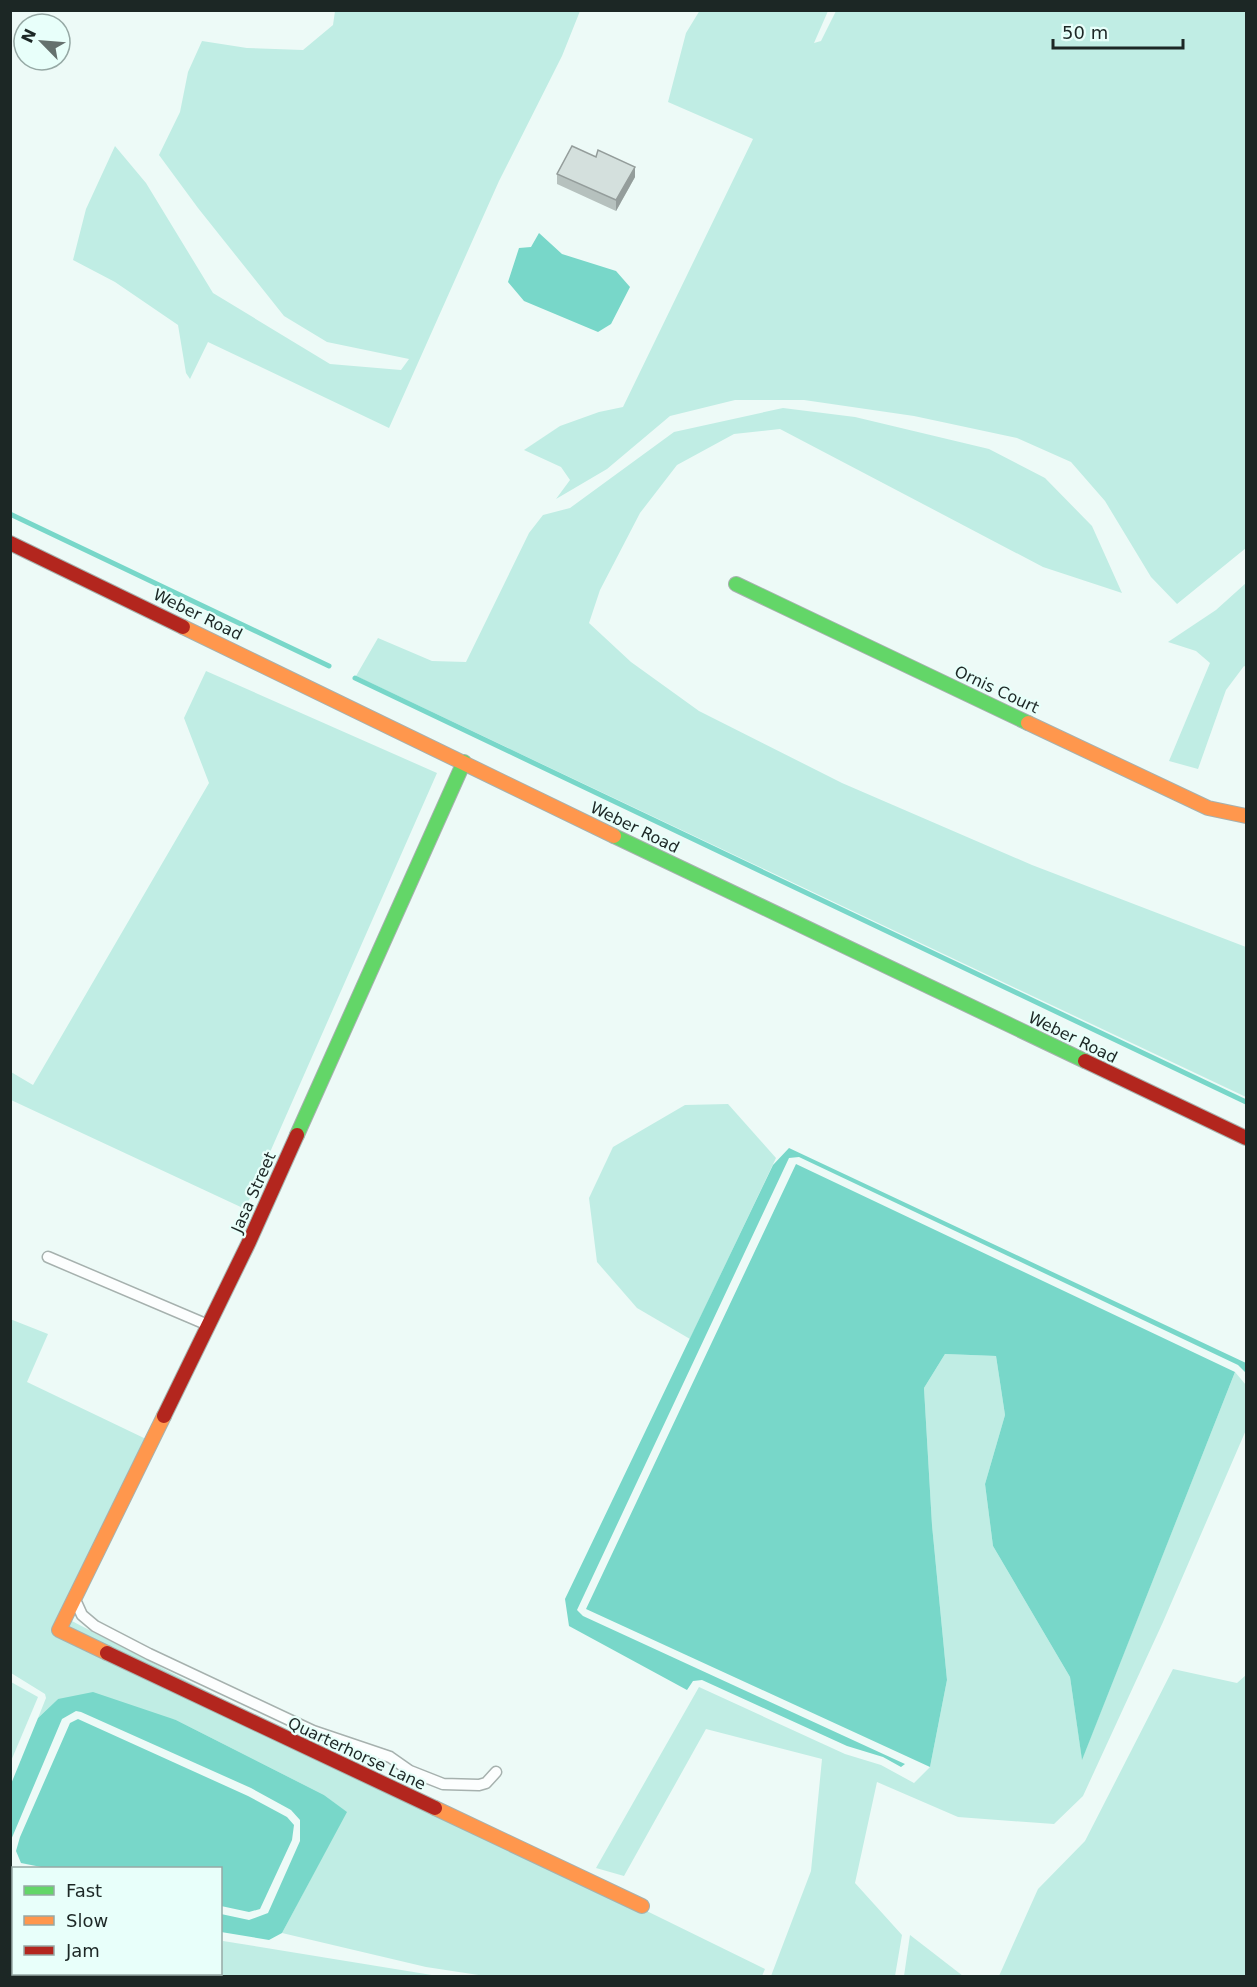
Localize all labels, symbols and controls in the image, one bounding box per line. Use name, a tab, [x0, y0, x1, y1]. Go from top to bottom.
north arrow	[12, 12, 72, 72]
scale bar	[1053, 12, 1184, 50]
text: 50 m	[1062, 22, 1108, 43]
text: N	[17, 26, 40, 46]
street label: Weber Road	[150, 585, 245, 644]
street label: Ornis Court	[952, 662, 1042, 717]
street label: Weber Road	[587, 798, 682, 857]
street label: Weber Road	[1025, 1008, 1120, 1067]
street label: Jasa Street	[227, 1149, 280, 1236]
street label: Quarterhorse Lane	[285, 1713, 429, 1794]
legend	[12, 1867, 222, 1975]
text: Fast	[66, 1880, 102, 1901]
text: Slow	[66, 1910, 108, 1931]
text: Jam	[65, 1940, 100, 1961]

